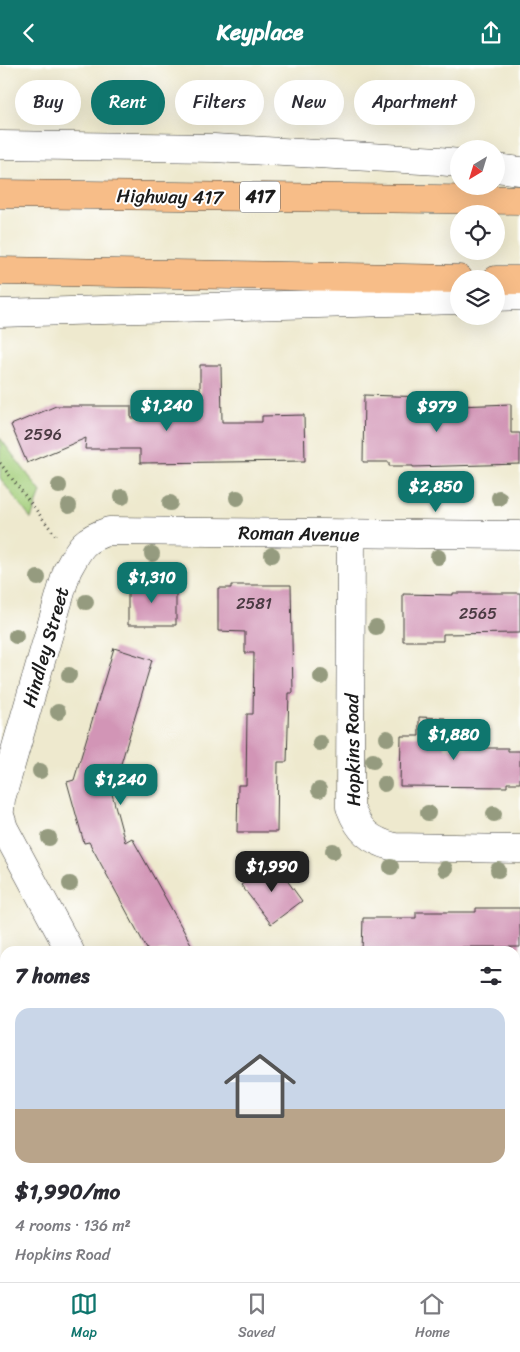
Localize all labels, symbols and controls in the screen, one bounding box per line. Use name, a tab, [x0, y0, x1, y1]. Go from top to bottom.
text: Keyplace	[217, 13, 303, 52]
icon: back	[15, 19, 43, 47]
icon: share	[477, 19, 505, 47]
chip: Buy	[15, 80, 81, 125]
chip: Rent	[91, 80, 165, 125]
chip: Filters	[175, 80, 264, 125]
chip: New	[274, 80, 344, 125]
chip: Apartment	[354, 80, 475, 125]
north arrow	[450, 140, 505, 195]
map controls	[450, 140, 505, 325]
street label: Highway 417	[116, 179, 225, 214]
road number: 417	[240, 181, 280, 213]
button: locate	[450, 205, 505, 260]
button: layers	[450, 270, 505, 325]
pin: $1,240	[126, 389, 208, 432]
text: $1,240	[141, 391, 193, 420]
pin: $979	[407, 391, 467, 433]
text: $979	[417, 392, 457, 421]
house number: 2596	[24, 420, 62, 449]
pin: $2,850	[395, 471, 477, 513]
text: $2,850	[409, 472, 463, 501]
street label: Roman Avenue	[238, 516, 360, 551]
pin: $1,310	[111, 561, 193, 604]
text: $1,310	[128, 563, 176, 592]
street label: Hindley Street	[13, 583, 78, 711]
house number: 2581	[236, 589, 272, 618]
house number: 2565	[459, 599, 497, 628]
street label: Hopkins Road	[335, 692, 370, 807]
pin: $1,880	[413, 719, 495, 761]
text: $1,880	[428, 720, 480, 749]
pin: $1,240	[80, 763, 162, 806]
text: $1,240	[95, 765, 147, 794]
pin: $1,990	[231, 851, 313, 893]
text: $1,990	[246, 852, 298, 881]
text: 7 homes	[15, 957, 90, 995]
icon: filters	[477, 962, 505, 990]
icon: home	[215, 1041, 305, 1131]
text: $1,990/mo	[15, 1173, 120, 1211]
text: 4 rooms · 136 m²	[15, 1211, 131, 1240]
text: Hopkins Road	[15, 1240, 110, 1269]
tab: Map	[70, 1290, 98, 1345]
tab: Saved	[238, 1290, 275, 1345]
tab: Home	[415, 1290, 450, 1345]

